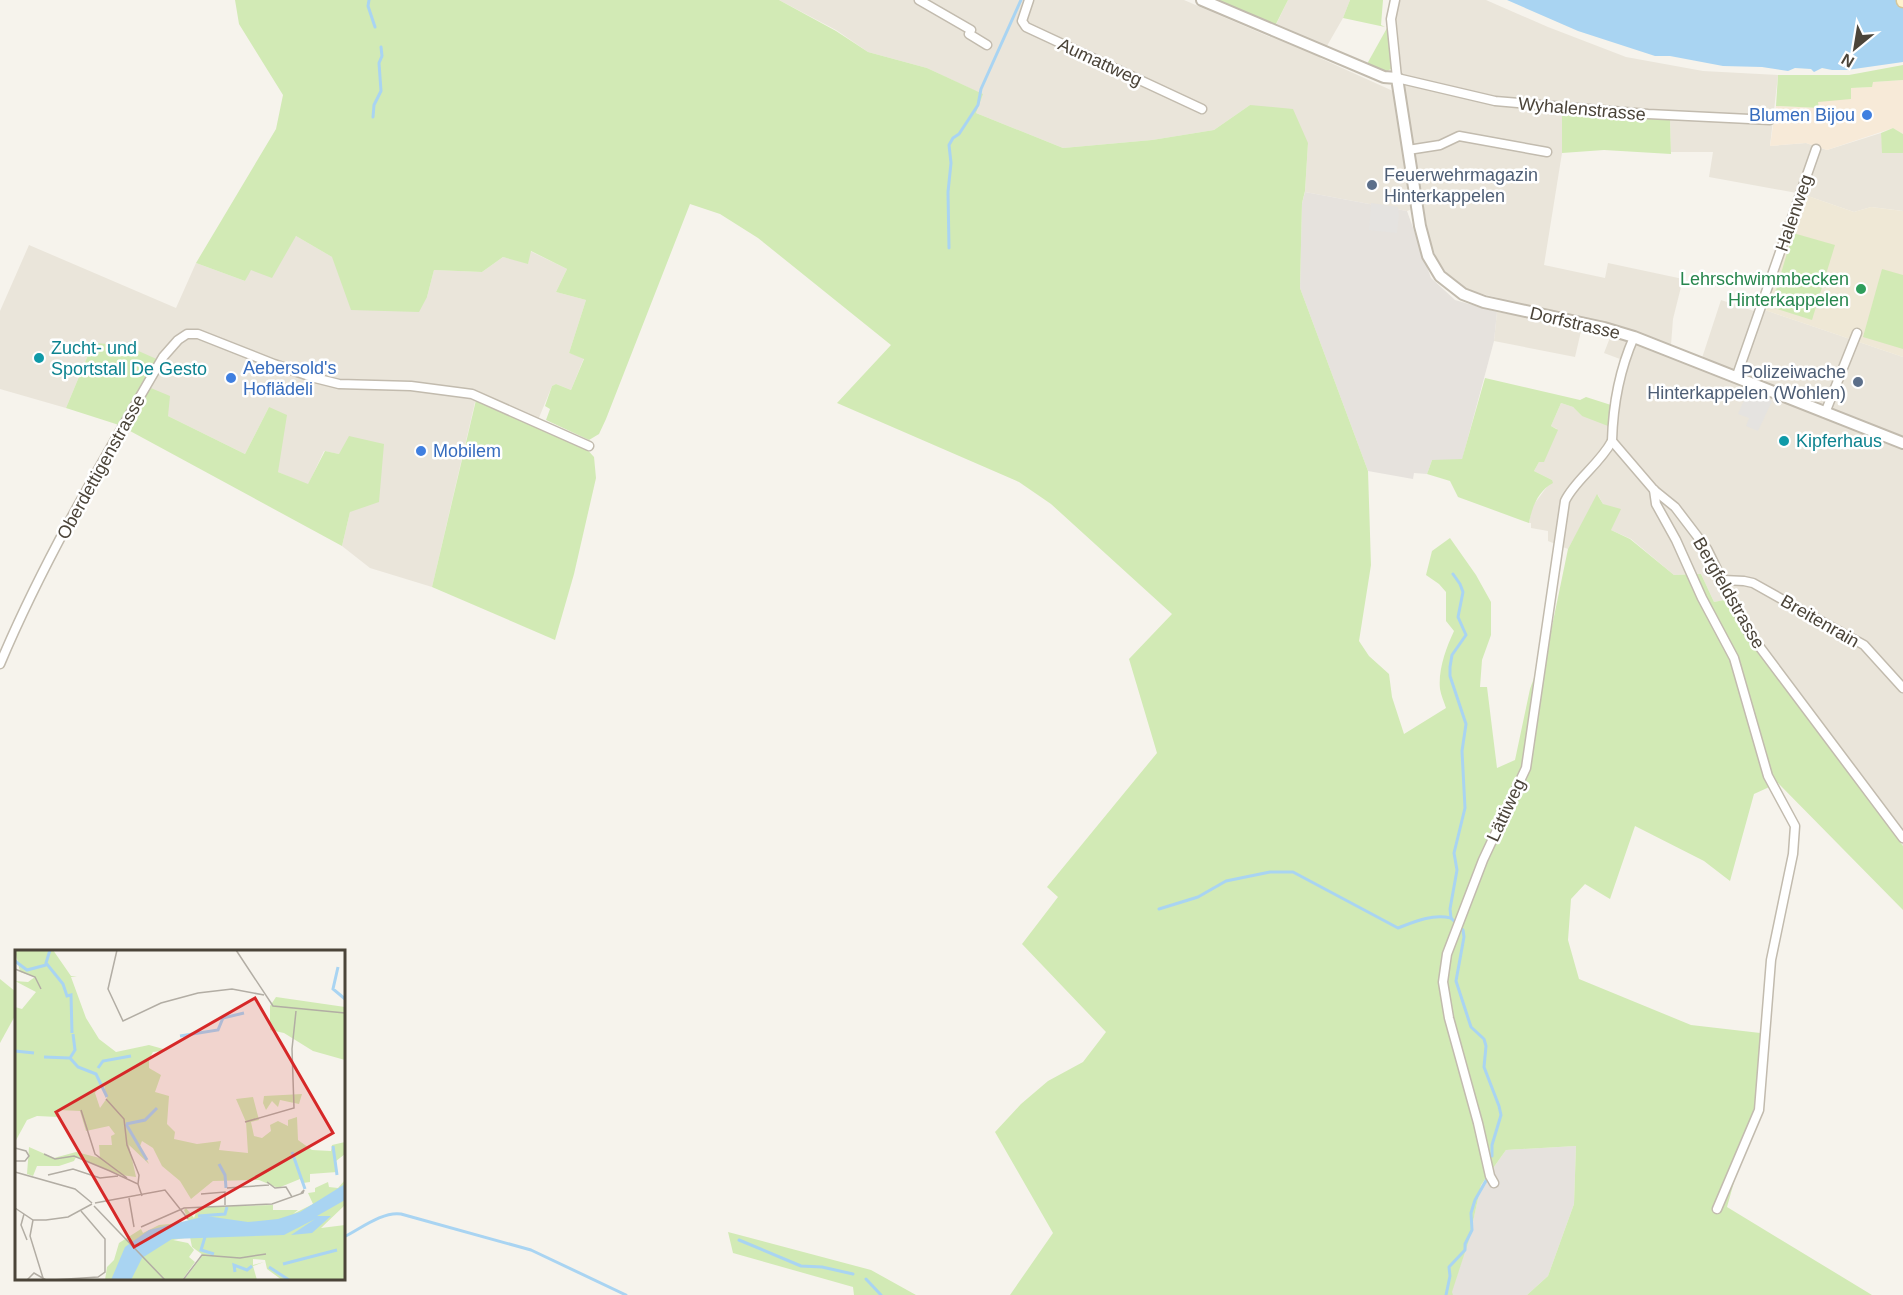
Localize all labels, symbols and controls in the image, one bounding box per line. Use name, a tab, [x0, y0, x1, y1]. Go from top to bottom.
north arrow	[1825, 18, 1885, 78]
street label: Aumattweg	[1055, 34, 1145, 90]
text: N	[1838, 50, 1857, 71]
street label: Wyhalenstrasse	[1517, 93, 1647, 125]
place label: Blumen Bijou	[1749, 105, 1855, 125]
marker: Blumen Bijou	[1860, 108, 1874, 122]
place label: Feuerwehrmagazin Hinterkappelen	[1384, 165, 1538, 206]
street label: Halenweg	[1772, 172, 1816, 254]
marker: Feuerwehrmagazin Hinterkappelen	[1365, 178, 1379, 192]
place label: Lehrschwimmbecken Hinterkappelen	[1680, 269, 1849, 310]
marker: Lehrschwimmbecken Hinterkappelen	[1854, 282, 1868, 296]
street label: Dorfstrasse	[1528, 303, 1622, 343]
place label: Zucht- und Sportstall De Gesto	[51, 338, 207, 379]
marker: Zucht- und Sportstall De Gesto	[32, 351, 46, 365]
place label: Aebersold's Hoflädeli	[243, 358, 337, 399]
place label: Polizeiwache Hinterkappelen (Wohlen)	[1647, 362, 1846, 403]
marker: Aebersold's Hoflädeli	[224, 371, 238, 385]
marker: Polizeiwache Hinterkappelen (Wohlen)	[1851, 375, 1865, 389]
street label: Oberdettigenstrasse	[53, 391, 149, 543]
place label: Kipferhaus	[1796, 431, 1882, 451]
marker: Kipferhaus	[1777, 434, 1791, 448]
place label: Mobilem	[433, 441, 501, 461]
marker: Mobilem	[414, 444, 428, 458]
street label: Bergfeldstrasse	[1689, 534, 1769, 652]
street label: Breitenrain	[1777, 591, 1863, 651]
street label: Lättiweg	[1483, 775, 1529, 845]
inset map	[15, 950, 345, 1280]

